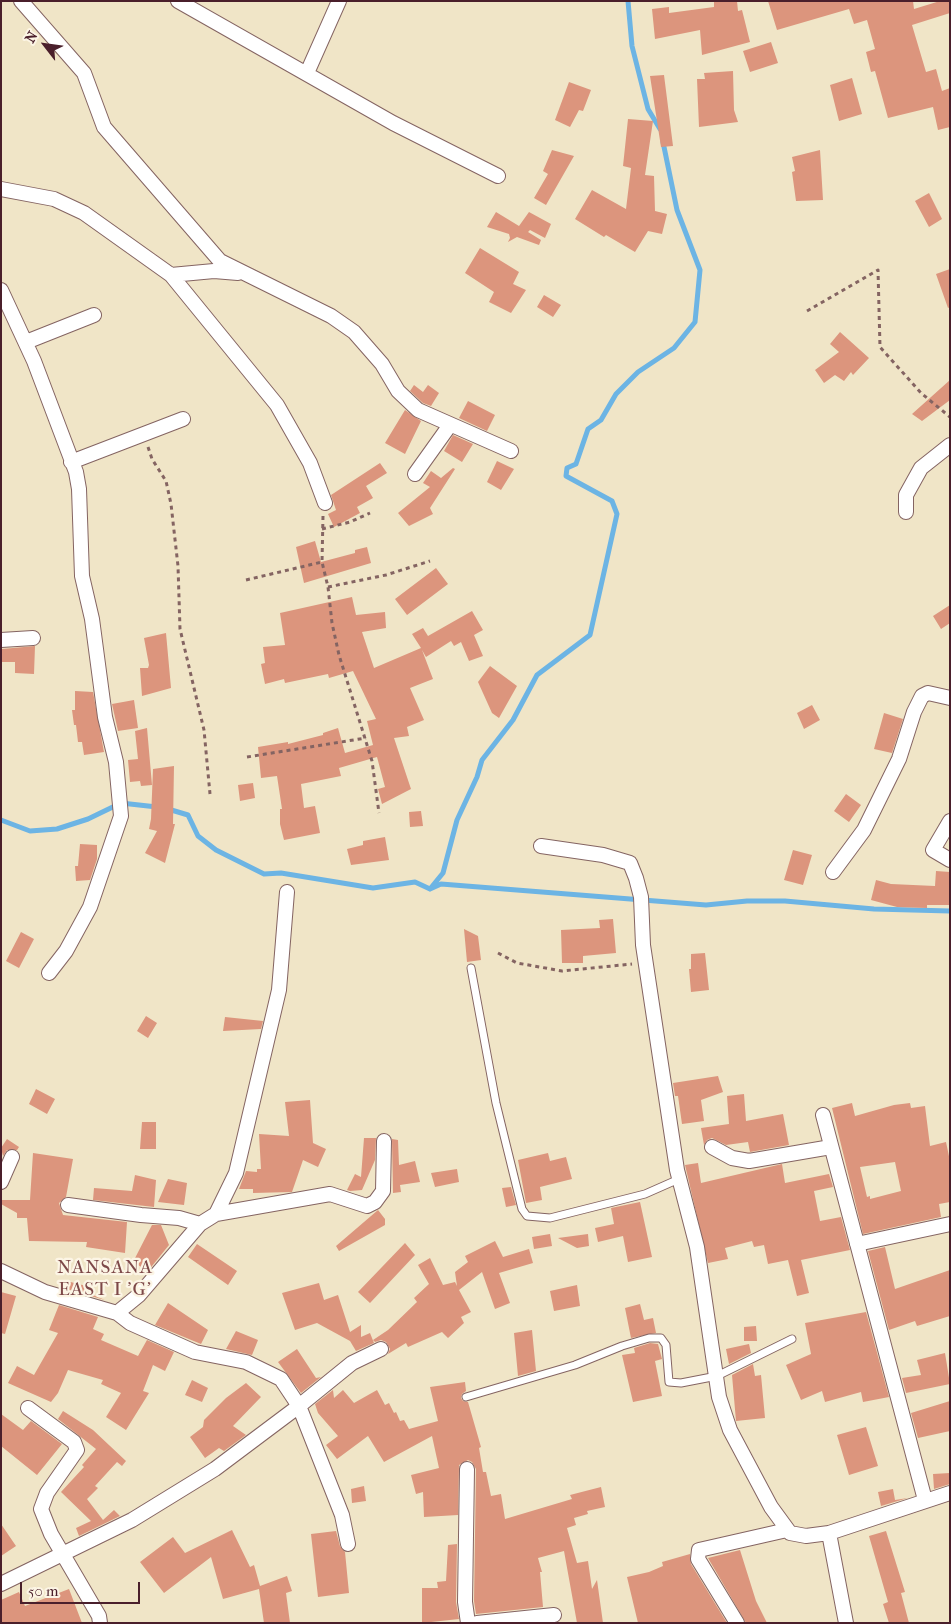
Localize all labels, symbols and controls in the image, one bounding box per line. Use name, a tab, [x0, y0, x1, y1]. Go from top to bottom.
north arrow	[20, 20, 70, 70]
text: N	[22, 28, 42, 46]
district label: NANSANA EAST I 'G'	[56, 1257, 154, 1301]
scale bar	[22, 1572, 142, 1604]
text: 50 m	[28, 1582, 58, 1600]

